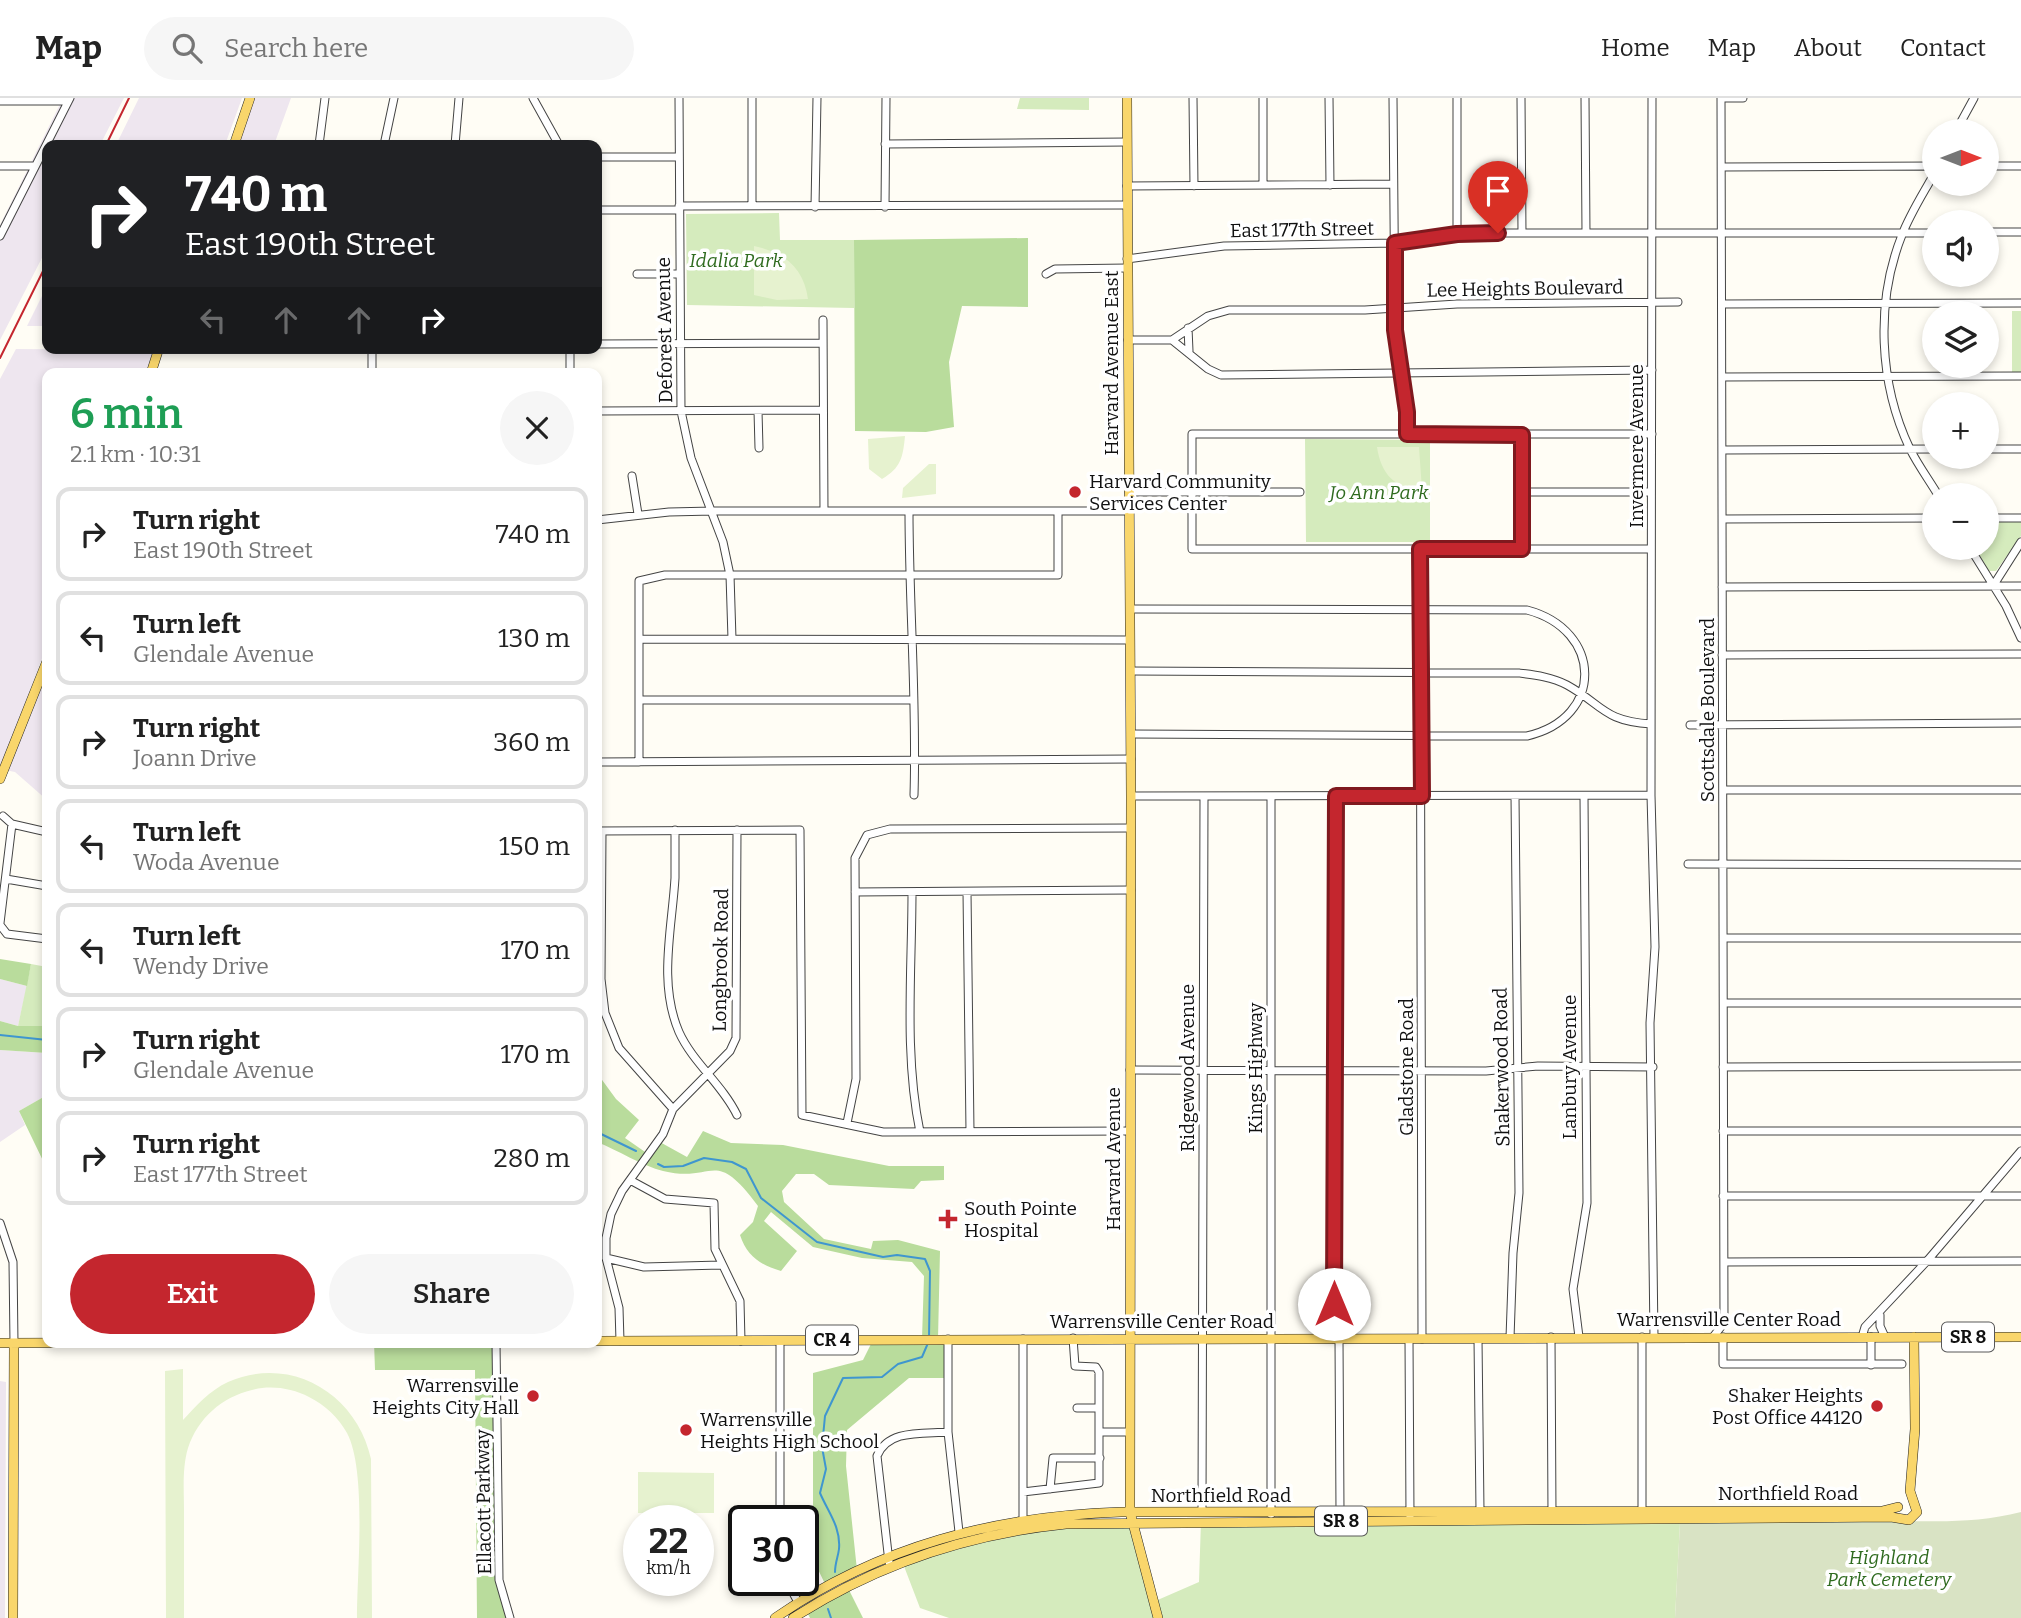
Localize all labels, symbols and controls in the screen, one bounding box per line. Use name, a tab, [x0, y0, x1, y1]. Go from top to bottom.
search box	[144, 17, 634, 80]
text: Map	[35, 28, 102, 68]
icon: search	[168, 29, 206, 67]
text: Search here	[224, 33, 368, 64]
text: Home	[1601, 34, 1670, 62]
text: Map	[1708, 34, 1756, 62]
text: About	[1794, 34, 1862, 62]
text: Contact	[1900, 34, 1986, 62]
north arrow	[1922, 119, 1998, 196]
map controls	[1922, 119, 1999, 560]
pin	[1468, 161, 1528, 233]
text: 740 m	[185, 165, 327, 224]
icon: right	[70, 168, 161, 259]
icon: arrive	[1479, 172, 1517, 210]
button: sound	[1922, 210, 1999, 287]
street label: East 177th Street	[1230, 217, 1374, 242]
text: East 190th Street	[185, 225, 435, 263]
park label: Idalia Park	[689, 249, 783, 272]
street label: Deforest Avenue	[652, 257, 677, 403]
street label: Harvard Avenue East	[1100, 270, 1123, 456]
street label: Lee Heights Boulevard	[1426, 275, 1624, 302]
icon: left	[194, 301, 232, 339]
icon: ahead	[267, 301, 305, 339]
icon: ahead	[340, 301, 378, 339]
icon: right	[413, 301, 451, 339]
button: layers	[1922, 301, 1999, 378]
street label: Invermere Avenue	[1625, 364, 1648, 528]
text: 6 min	[70, 389, 183, 439]
button: close	[500, 391, 574, 465]
button: +	[1922, 392, 1999, 469]
text: 2.1 km · 10:31	[70, 440, 201, 468]
place label: Harvard Community Services Center	[1089, 470, 1272, 515]
park label: Jo Ann Park	[1328, 481, 1429, 504]
button: −	[1922, 483, 1999, 560]
marker: Harvard Community Services Center	[1067, 484, 1083, 500]
text: Turn right	[133, 505, 260, 536]
icon: right	[74, 515, 112, 553]
text: 740 m	[495, 519, 570, 550]
text: East 190th Street	[133, 536, 313, 564]
text: Turn left	[133, 609, 241, 640]
street label: Scottsdale Boulevard	[1696, 618, 1719, 802]
icon: left	[74, 619, 112, 657]
text: 130 m	[498, 623, 570, 654]
text: Glendale Avenue	[133, 640, 314, 668]
text: Turn right	[133, 713, 260, 744]
icon: right	[74, 723, 112, 761]
text: 360 m	[493, 727, 570, 758]
text: Joann Drive	[133, 744, 257, 772]
text: Turn left	[133, 817, 241, 848]
icon: left	[74, 827, 112, 865]
text: 150 m	[499, 831, 570, 862]
text: Woda Avenue	[133, 848, 279, 876]
street label: Longbrook Road	[708, 888, 733, 1032]
text: Turn left	[133, 921, 241, 952]
icon: left	[74, 931, 112, 969]
text: 170 m	[500, 935, 570, 966]
text: Wendy Drive	[133, 952, 269, 980]
street label: Ridgewood Avenue	[1176, 984, 1199, 1152]
street label: Shakerwood Road	[1489, 987, 1514, 1147]
street label: Lanbury Avenue	[1558, 995, 1581, 1139]
street label: Gladstone Road	[1395, 998, 1418, 1136]
street label: Kings Highway	[1244, 1001, 1267, 1134]
text: Turn right	[133, 1025, 260, 1056]
icon: right	[74, 1035, 112, 1073]
text: 170 m	[500, 1039, 570, 1070]
text: Glendale Avenue	[133, 1056, 314, 1084]
street label: Harvard Avenue	[1102, 1087, 1125, 1231]
text: Turn right	[133, 1129, 260, 1160]
icon: right	[74, 1139, 112, 1177]
text: 280 m	[494, 1143, 570, 1174]
text: East 177th Street	[133, 1160, 308, 1188]
place label: South Pointe Hospital	[964, 1197, 1077, 1242]
marker: South Pointe Hospital	[938, 1209, 958, 1229]
button: Exit	[70, 1254, 315, 1334]
button: Share	[329, 1254, 574, 1334]
position arrow	[1297, 1267, 1371, 1341]
street label: Warrensville Center Road	[1617, 1308, 1841, 1331]
street label: Warrensville Center Road	[1050, 1310, 1274, 1333]
road number: SR 8	[1942, 1322, 1994, 1352]
road number: CR 4	[806, 1325, 858, 1354]
place label: Warrensville Heights City Hall	[372, 1374, 519, 1419]
place label: Shaker Heights Post Office 44120	[1712, 1384, 1863, 1429]
marker: Warrensville Heights City Hall	[525, 1388, 541, 1404]
marker: Shaker Heights Post Office 44120	[1869, 1398, 1885, 1414]
place label: Warrensville Heights High School	[700, 1408, 879, 1453]
marker: Warrensville Heights High School	[678, 1422, 694, 1438]
street label: Ellacott Parkway	[471, 1428, 496, 1575]
street label: Northfield Road	[1718, 1482, 1858, 1505]
street label: Northfield Road	[1151, 1484, 1291, 1507]
speed limit sign: 30	[728, 1505, 819, 1596]
road number: SR 8	[1315, 1506, 1367, 1536]
text: 22	[649, 1520, 688, 1562]
park label: Highland Park Cemetery	[1827, 1546, 1953, 1591]
text: km/h	[646, 1557, 691, 1579]

